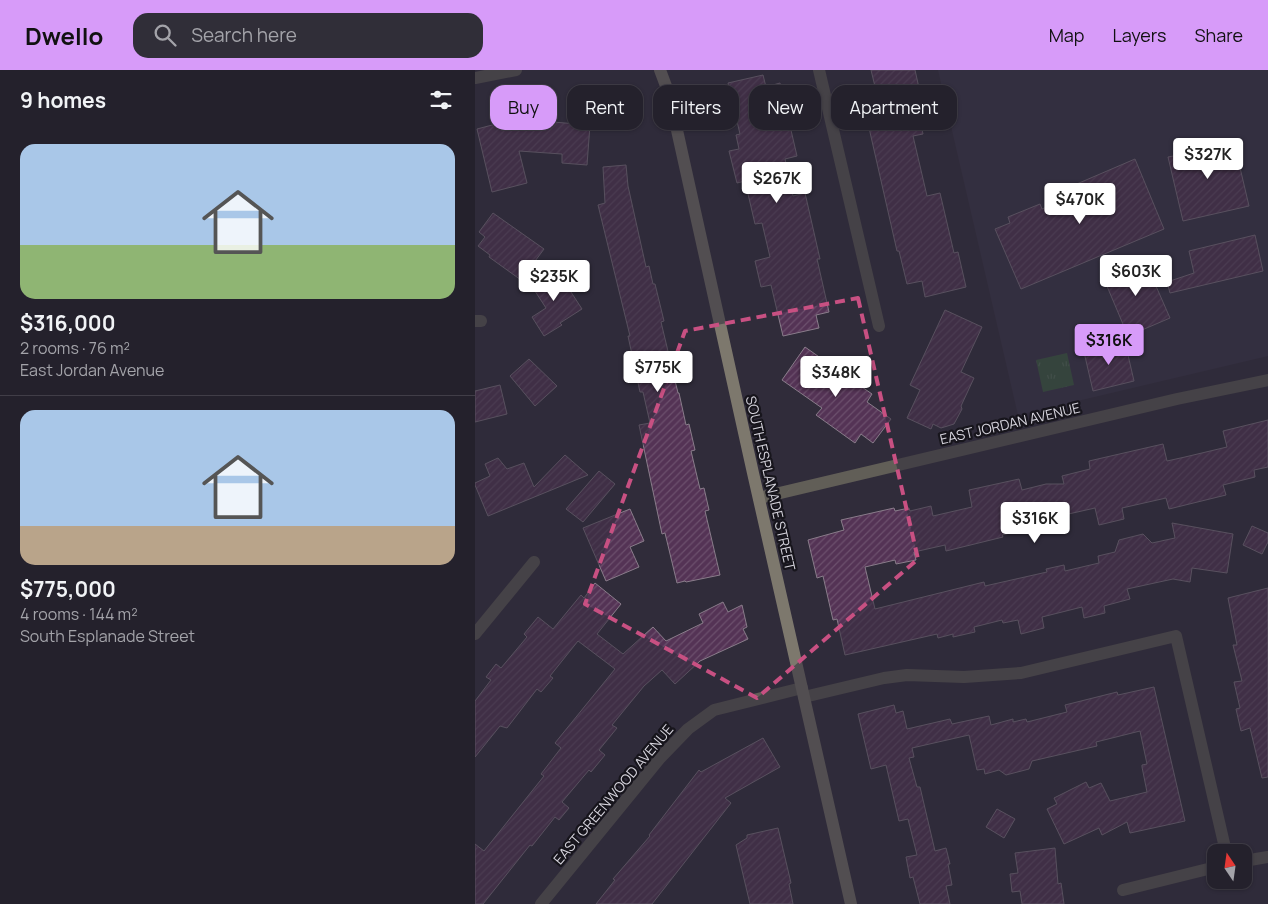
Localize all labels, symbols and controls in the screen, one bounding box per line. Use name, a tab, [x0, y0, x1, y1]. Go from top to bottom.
search box	[133, 13, 483, 58]
text: Dwello	[25, 19, 103, 52]
icon: search	[151, 21, 179, 49]
text: Search here	[191, 22, 297, 48]
text: Map	[1049, 23, 1084, 47]
text: Layers	[1112, 23, 1166, 47]
text: Share	[1194, 23, 1243, 47]
chip: Buy	[490, 85, 557, 130]
chip: Rent	[567, 85, 643, 130]
chip: Filters	[653, 85, 739, 130]
chip: New	[749, 85, 821, 130]
chip: Apartment	[831, 85, 957, 130]
text: 9 homes	[20, 86, 106, 114]
icon: filters	[427, 86, 455, 114]
pin: $327K	[1173, 138, 1243, 180]
text: $327K	[1184, 143, 1232, 165]
pin: $267K	[742, 162, 812, 204]
text: $267K	[753, 167, 801, 189]
icon: home	[193, 177, 283, 267]
pin: $470K	[1045, 182, 1115, 225]
text: $470K	[1055, 188, 1105, 210]
pin: $603K	[1101, 254, 1171, 297]
pin: $235K	[519, 260, 589, 302]
text: $603K	[1111, 260, 1161, 282]
text: $235K	[530, 265, 578, 287]
text: $316,000	[20, 309, 115, 337]
pin: $316K	[1074, 324, 1144, 366]
text: $316K	[1086, 329, 1132, 351]
text: 2 rooms · 76 m²	[20, 337, 130, 359]
pin: $775K	[623, 350, 693, 393]
text: $775K	[635, 356, 681, 378]
pin: $348K	[801, 356, 871, 398]
text: East Jordan Avenue	[20, 359, 164, 381]
text: $348K	[811, 361, 861, 383]
street label: SOUTH ESPLANADE STREET	[742, 394, 801, 573]
street label: EAST JORDAN AVENUE	[938, 398, 1082, 448]
icon: home	[193, 442, 283, 532]
pin: $316K	[1000, 502, 1070, 544]
text: $316K	[1012, 507, 1058, 529]
text: $775,000	[20, 575, 116, 603]
text: 4 rooms · 144 m²	[20, 603, 138, 625]
text: South Esplanade Street	[20, 625, 195, 647]
street label: EAST GREENWOOD AVENUE	[549, 720, 677, 868]
north arrow	[1207, 844, 1253, 889]
map controls	[1207, 844, 1252, 889]

